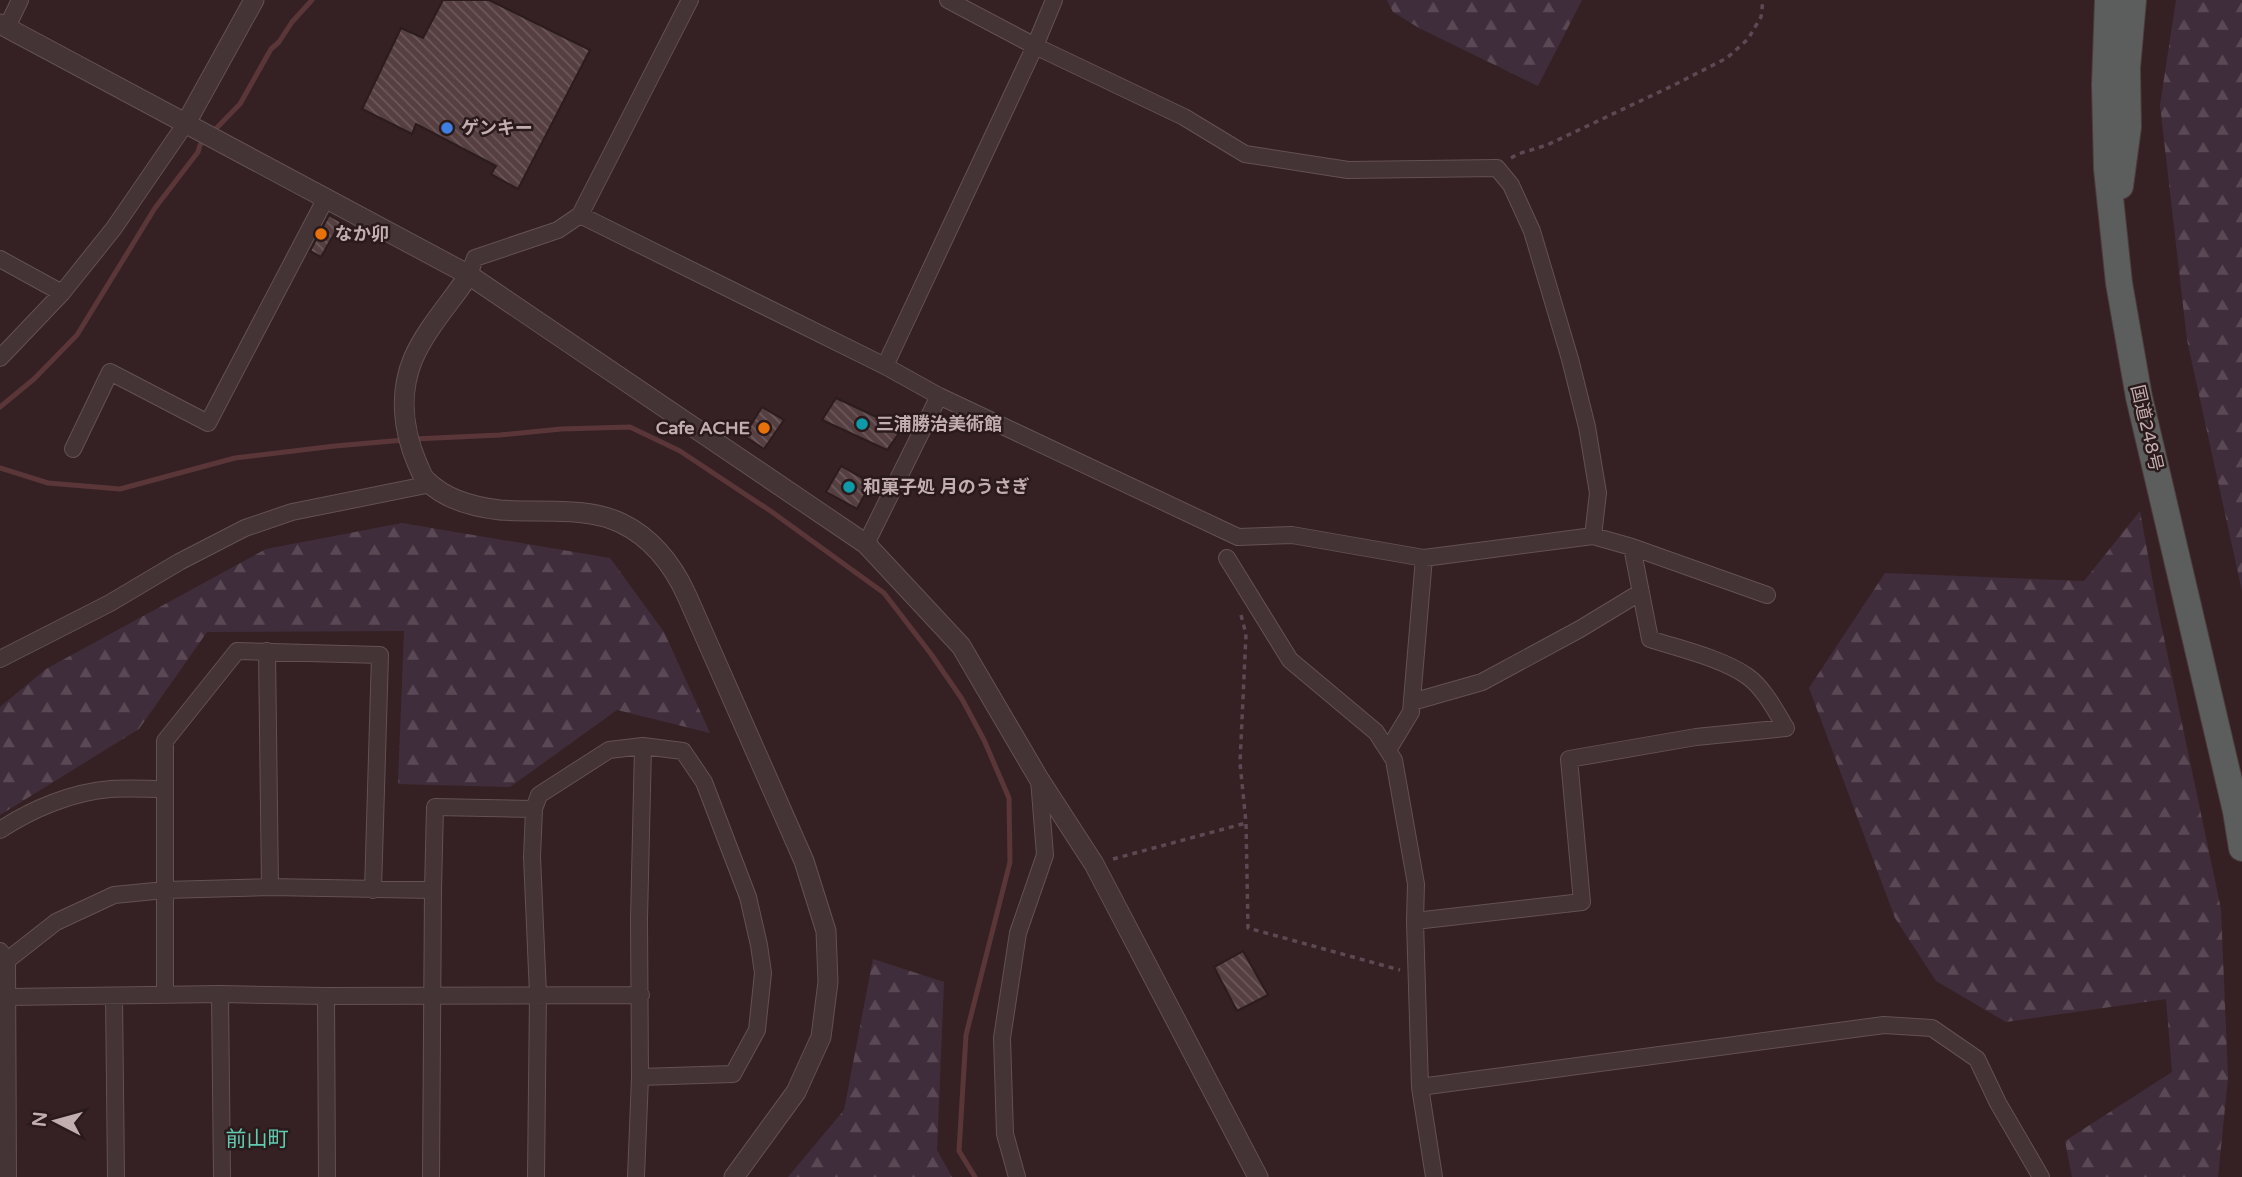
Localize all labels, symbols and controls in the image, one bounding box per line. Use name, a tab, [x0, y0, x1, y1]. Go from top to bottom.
place label: ゲンキー	[461, 117, 533, 139]
marker: ゲンキー	[439, 120, 455, 136]
place label: なか卯	[335, 223, 389, 245]
marker: なか卯	[313, 226, 329, 242]
street label: 国道248号	[2126, 383, 2168, 473]
place label: 三浦勝治美術館	[876, 413, 1002, 435]
marker: 三浦勝治美術館	[854, 416, 870, 432]
place label: Cafe ACHE	[656, 417, 750, 439]
marker: Cafe ACHE	[756, 420, 772, 436]
place label: 和菓子処 月のうさぎ	[863, 476, 1030, 498]
marker: 和菓子処 月のうさぎ	[841, 479, 857, 495]
north arrow	[21, 1086, 91, 1156]
text: N	[28, 1111, 52, 1128]
district label: 前山町	[226, 1127, 289, 1152]

